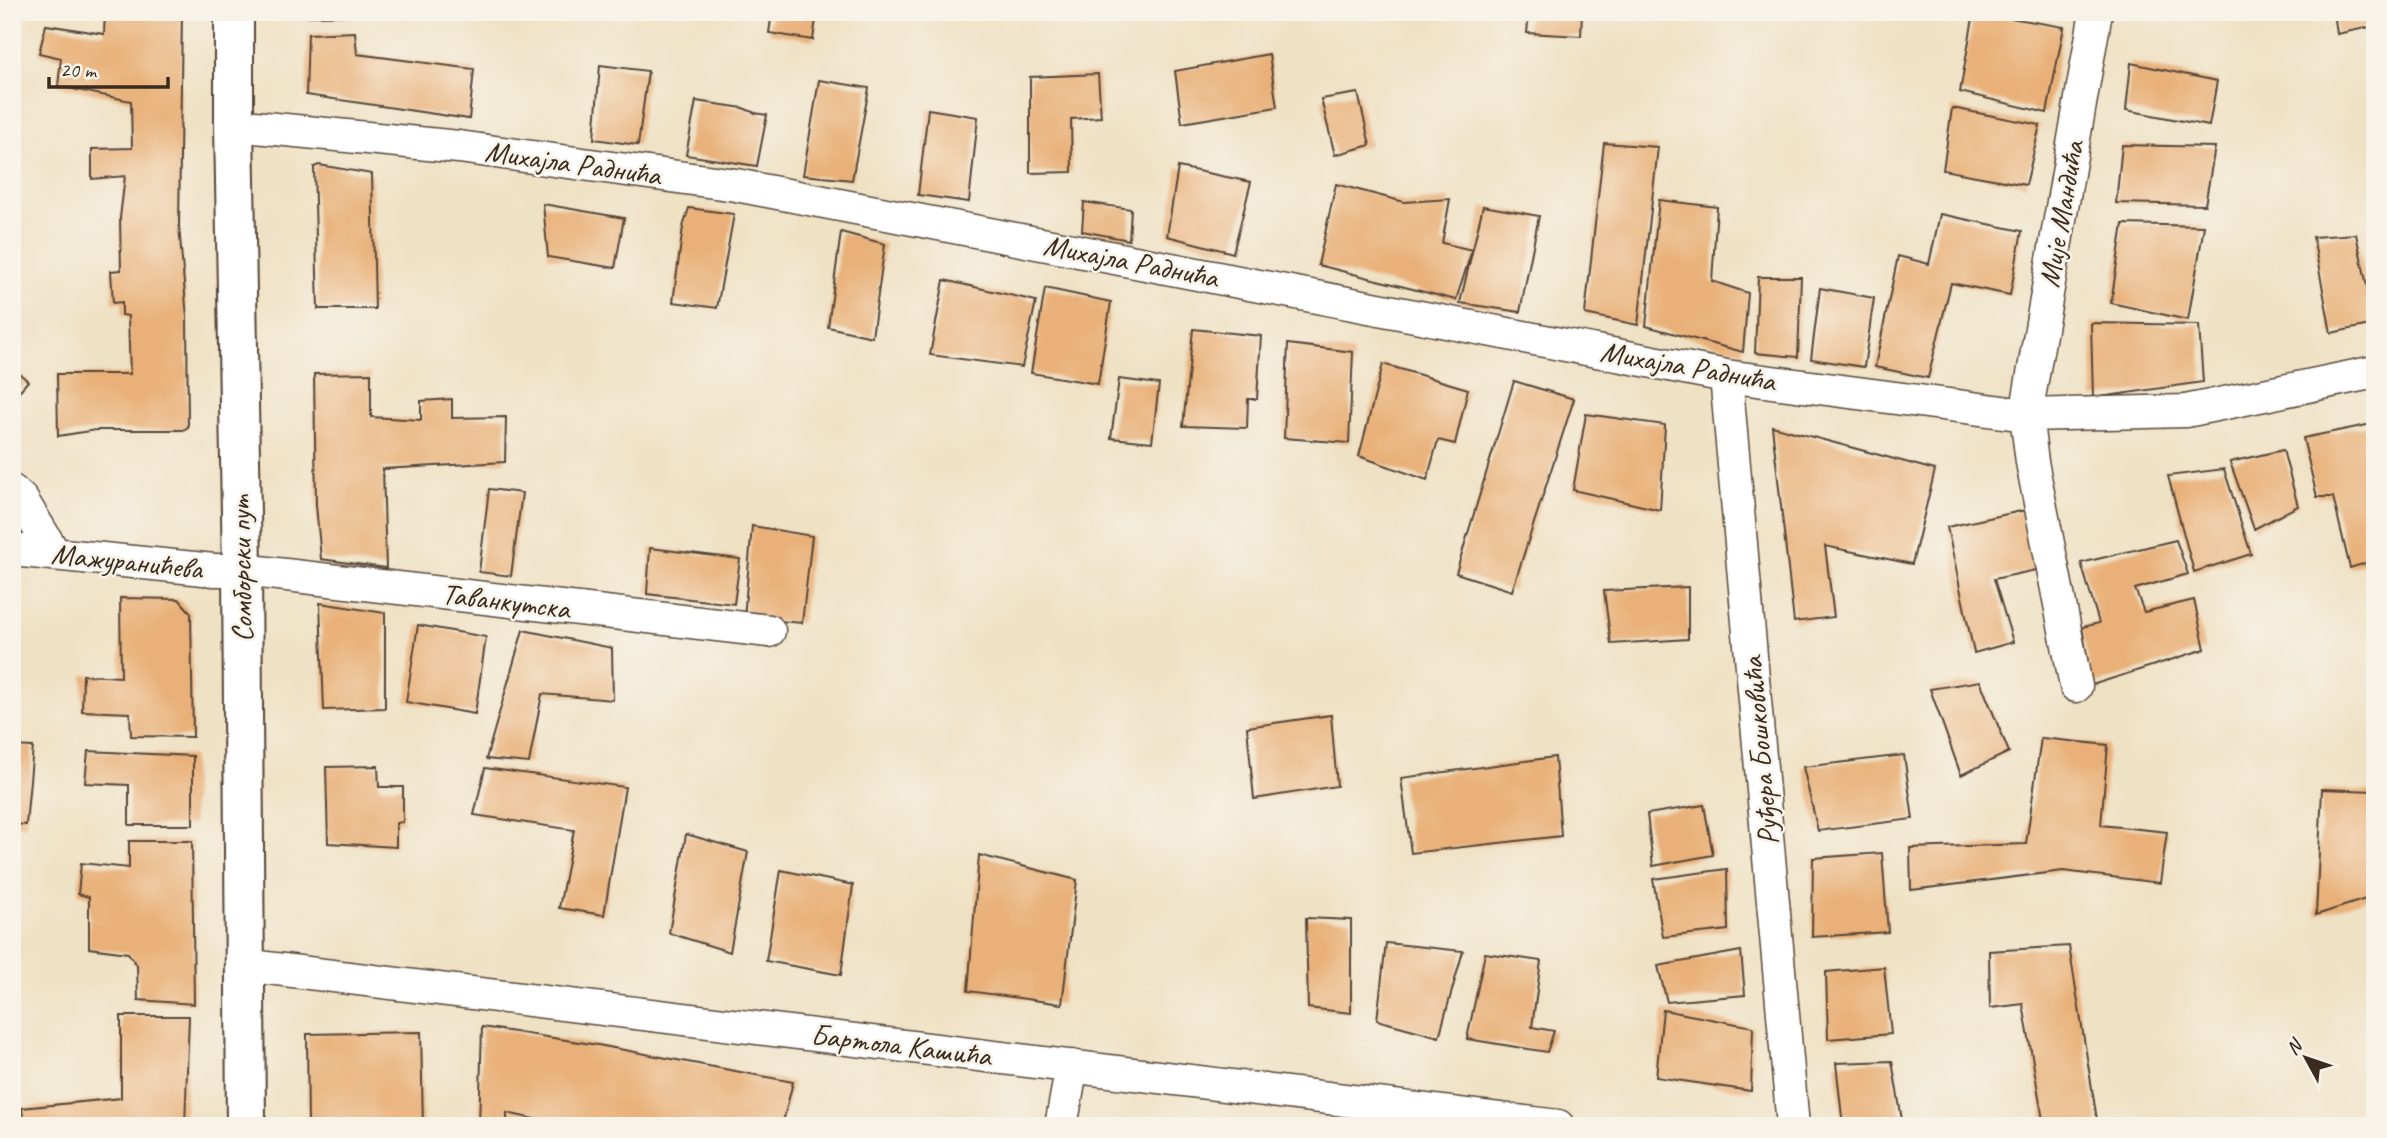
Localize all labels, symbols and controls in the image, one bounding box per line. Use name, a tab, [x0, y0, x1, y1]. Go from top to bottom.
scale bar	[49, 46, 168, 90]
text: 20 m	[60, 57, 98, 83]
street label: Михајла Раднића	[483, 132, 665, 194]
street label: Мије Мандића	[2029, 136, 2093, 290]
street label: Михајла Раднића	[1041, 225, 1223, 297]
street label: Михајла Раднића	[1598, 332, 1780, 400]
street label: Сомборски пут	[221, 493, 261, 642]
street label: Мажуранићева	[50, 534, 206, 588]
street label: Таванкутска	[440, 574, 574, 628]
street label: Руђера Бошковића	[1733, 653, 1787, 847]
street label: Бартола Кашића	[809, 1015, 995, 1075]
north arrow	[2272, 1023, 2342, 1092]
text: N	[2281, 1033, 2309, 1060]

